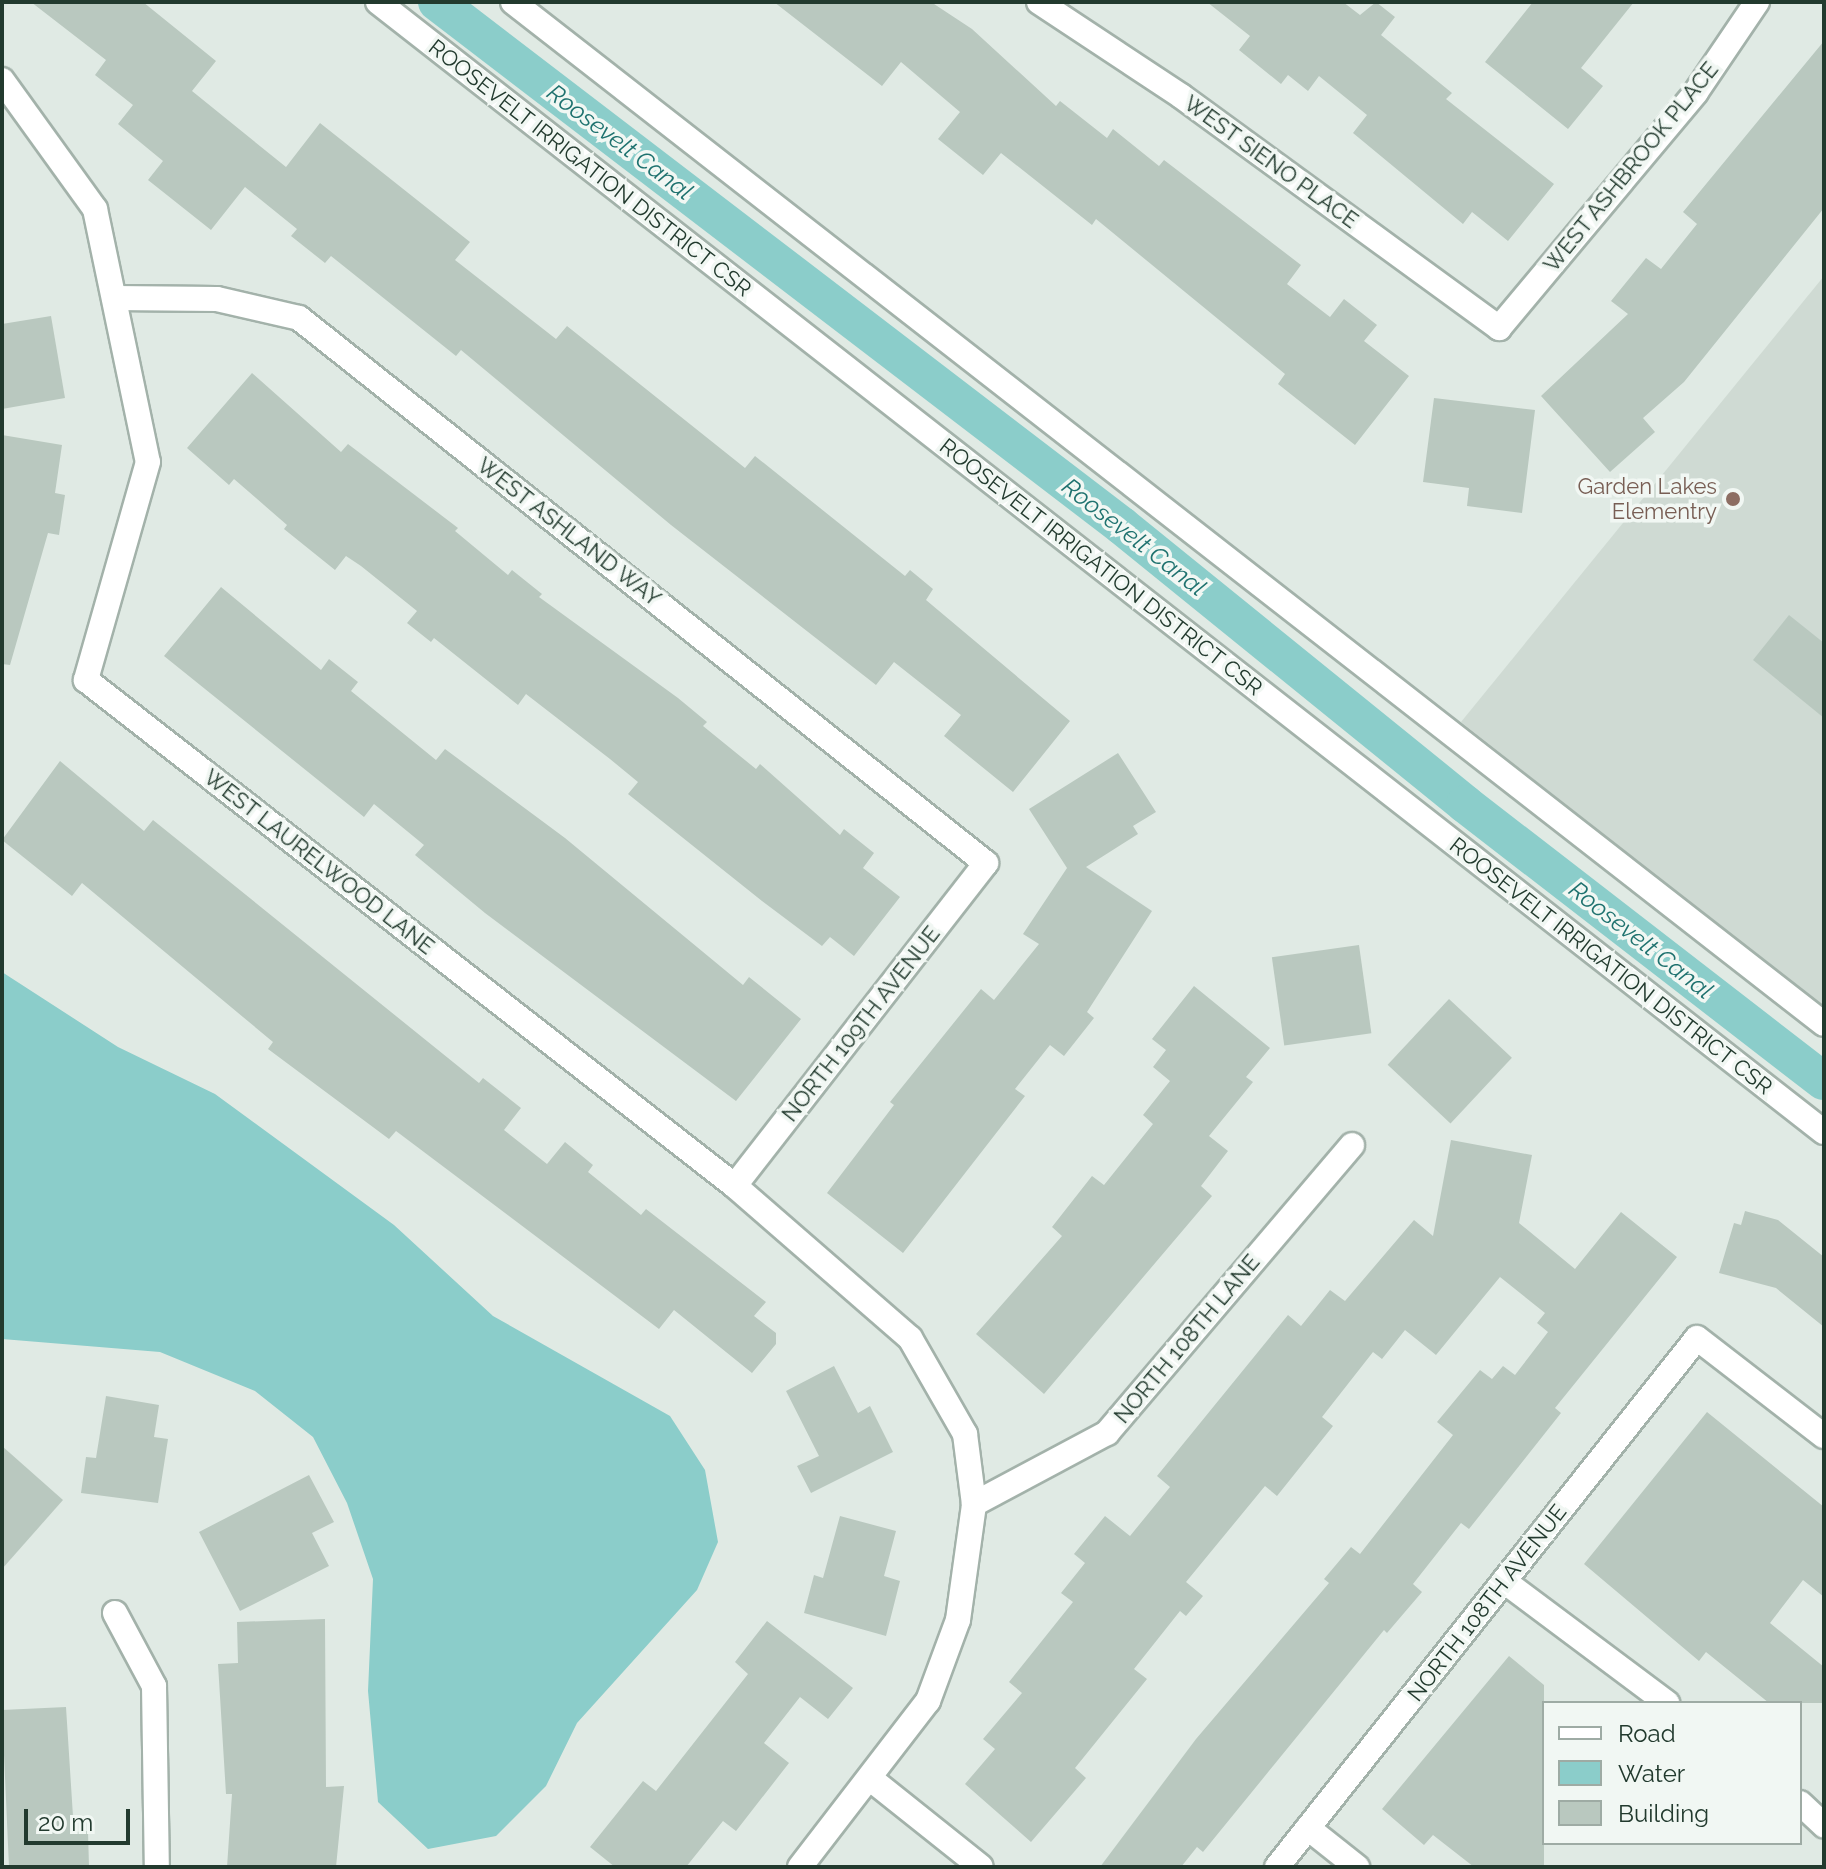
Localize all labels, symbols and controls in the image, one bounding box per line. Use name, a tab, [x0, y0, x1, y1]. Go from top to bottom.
street label: ROOSEVELT IRRIGATION DISTRICT CSR	[423, 33, 757, 303]
street label: WEST ASHBROOK PLACE	[1538, 56, 1724, 278]
water label: Roosevelt Canal	[542, 78, 698, 206]
street label: WEST SIENO PLACE	[1179, 90, 1363, 234]
street label: ROOSEVELT IRRIGATION DISTRICT CSR	[934, 432, 1268, 702]
street label: WEST ASHLAND WAY	[471, 451, 667, 613]
water label: Roosevelt Canal	[1056, 472, 1212, 602]
place label: Garden Lakes Elementry	[1577, 473, 1717, 524]
marker: Garden Lakes Elementry	[1724, 490, 1742, 508]
street label: WEST LAURELWOOD LANE	[198, 764, 440, 960]
street label: ROOSEVELT IRRIGATION DISTRICT CSR	[1444, 831, 1778, 1101]
water label: Roosevelt Canal	[1563, 875, 1719, 1005]
street label: NORTH 109TH AVENUE	[776, 921, 946, 1127]
street label: NORTH 108TH LANE	[1109, 1249, 1265, 1429]
street label: NORTH 108TH AVENUE	[1402, 1499, 1572, 1707]
legend	[1542, 1701, 1802, 1845]
text: Road	[1618, 1719, 1676, 1748]
text: Water	[1618, 1759, 1685, 1788]
scale bar	[28, 1793, 134, 1843]
text: Building	[1618, 1799, 1709, 1828]
text: 20 m	[38, 1808, 93, 1837]

